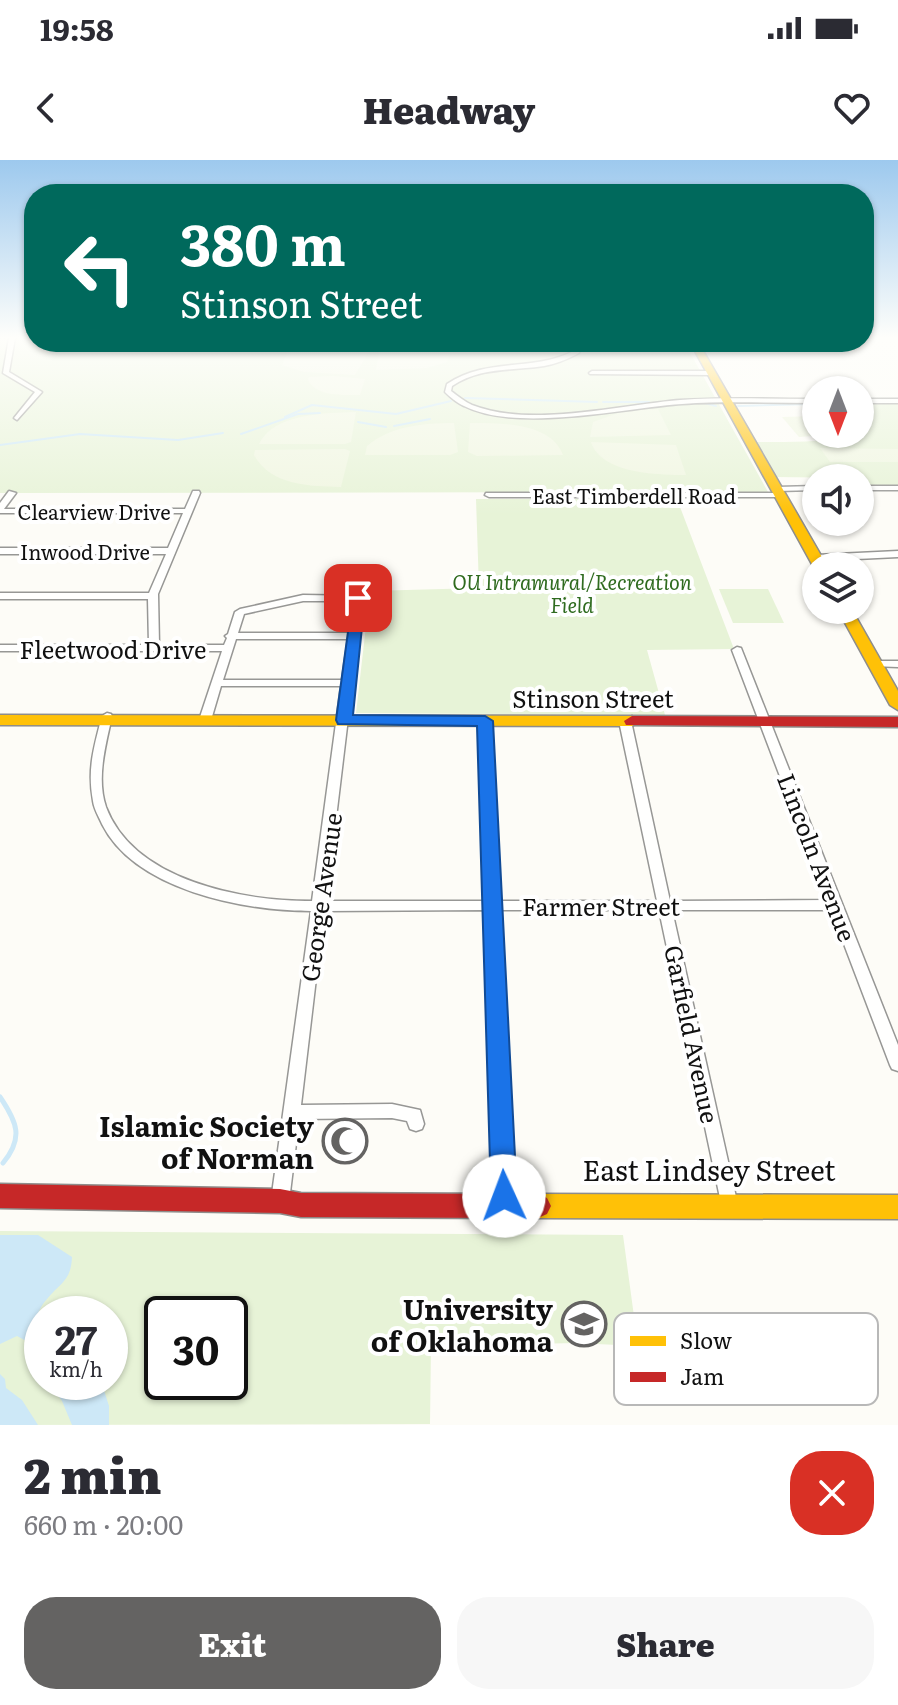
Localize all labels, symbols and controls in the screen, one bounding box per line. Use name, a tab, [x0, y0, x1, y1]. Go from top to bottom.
text: 19:58	[40, 6, 114, 50]
text: Headway	[363, 82, 535, 135]
icon: back	[24, 86, 68, 130]
icon: heart	[830, 86, 874, 130]
text: 380 m	[180, 200, 346, 283]
icon: left	[48, 216, 152, 320]
text: Stinson Street	[180, 276, 422, 329]
north arrow	[802, 376, 874, 448]
map controls	[802, 376, 874, 624]
button: sound	[802, 464, 874, 536]
street label: East Timberdell Road	[532, 480, 736, 510]
street label: Clearview Drive	[17, 496, 171, 526]
street label: Inwood Drive	[20, 536, 150, 566]
button: layers	[802, 552, 874, 624]
pin	[324, 564, 392, 632]
park label: OU Intramural/Recreation Field	[452, 566, 692, 619]
icon: arrive	[336, 576, 380, 620]
street label: Fleetwood Drive	[20, 631, 206, 666]
street label: Stinson Street	[512, 680, 674, 715]
street label: Lincoln Avenue	[770, 768, 866, 946]
street label: George Avenue	[291, 810, 349, 984]
street label: Farmer Street	[522, 888, 680, 923]
street label: Garfield Avenue	[657, 942, 729, 1126]
place label: Islamic Society of Norman	[99, 1104, 315, 1178]
mosque icon: Islamic Society of Norman	[321, 1117, 369, 1165]
street label: East Lindsey Street	[582, 1148, 836, 1190]
position arrow	[462, 1154, 546, 1238]
place label: University of Oklahoma	[371, 1287, 554, 1361]
speed limit sign: 30	[144, 1296, 248, 1400]
school or university icon: University of Oklahoma	[560, 1300, 608, 1348]
text: 27	[55, 1308, 97, 1367]
legend	[614, 1313, 878, 1405]
text: Slow	[680, 1323, 732, 1356]
text: km/h	[49, 1353, 103, 1383]
text: Jam	[680, 1359, 724, 1392]
text: 2 min	[24, 1438, 162, 1509]
button: close	[790, 1451, 874, 1535]
text: 660 m · 20:00	[24, 1504, 183, 1543]
button: Exit	[24, 1597, 441, 1689]
button: Share	[457, 1597, 874, 1689]

